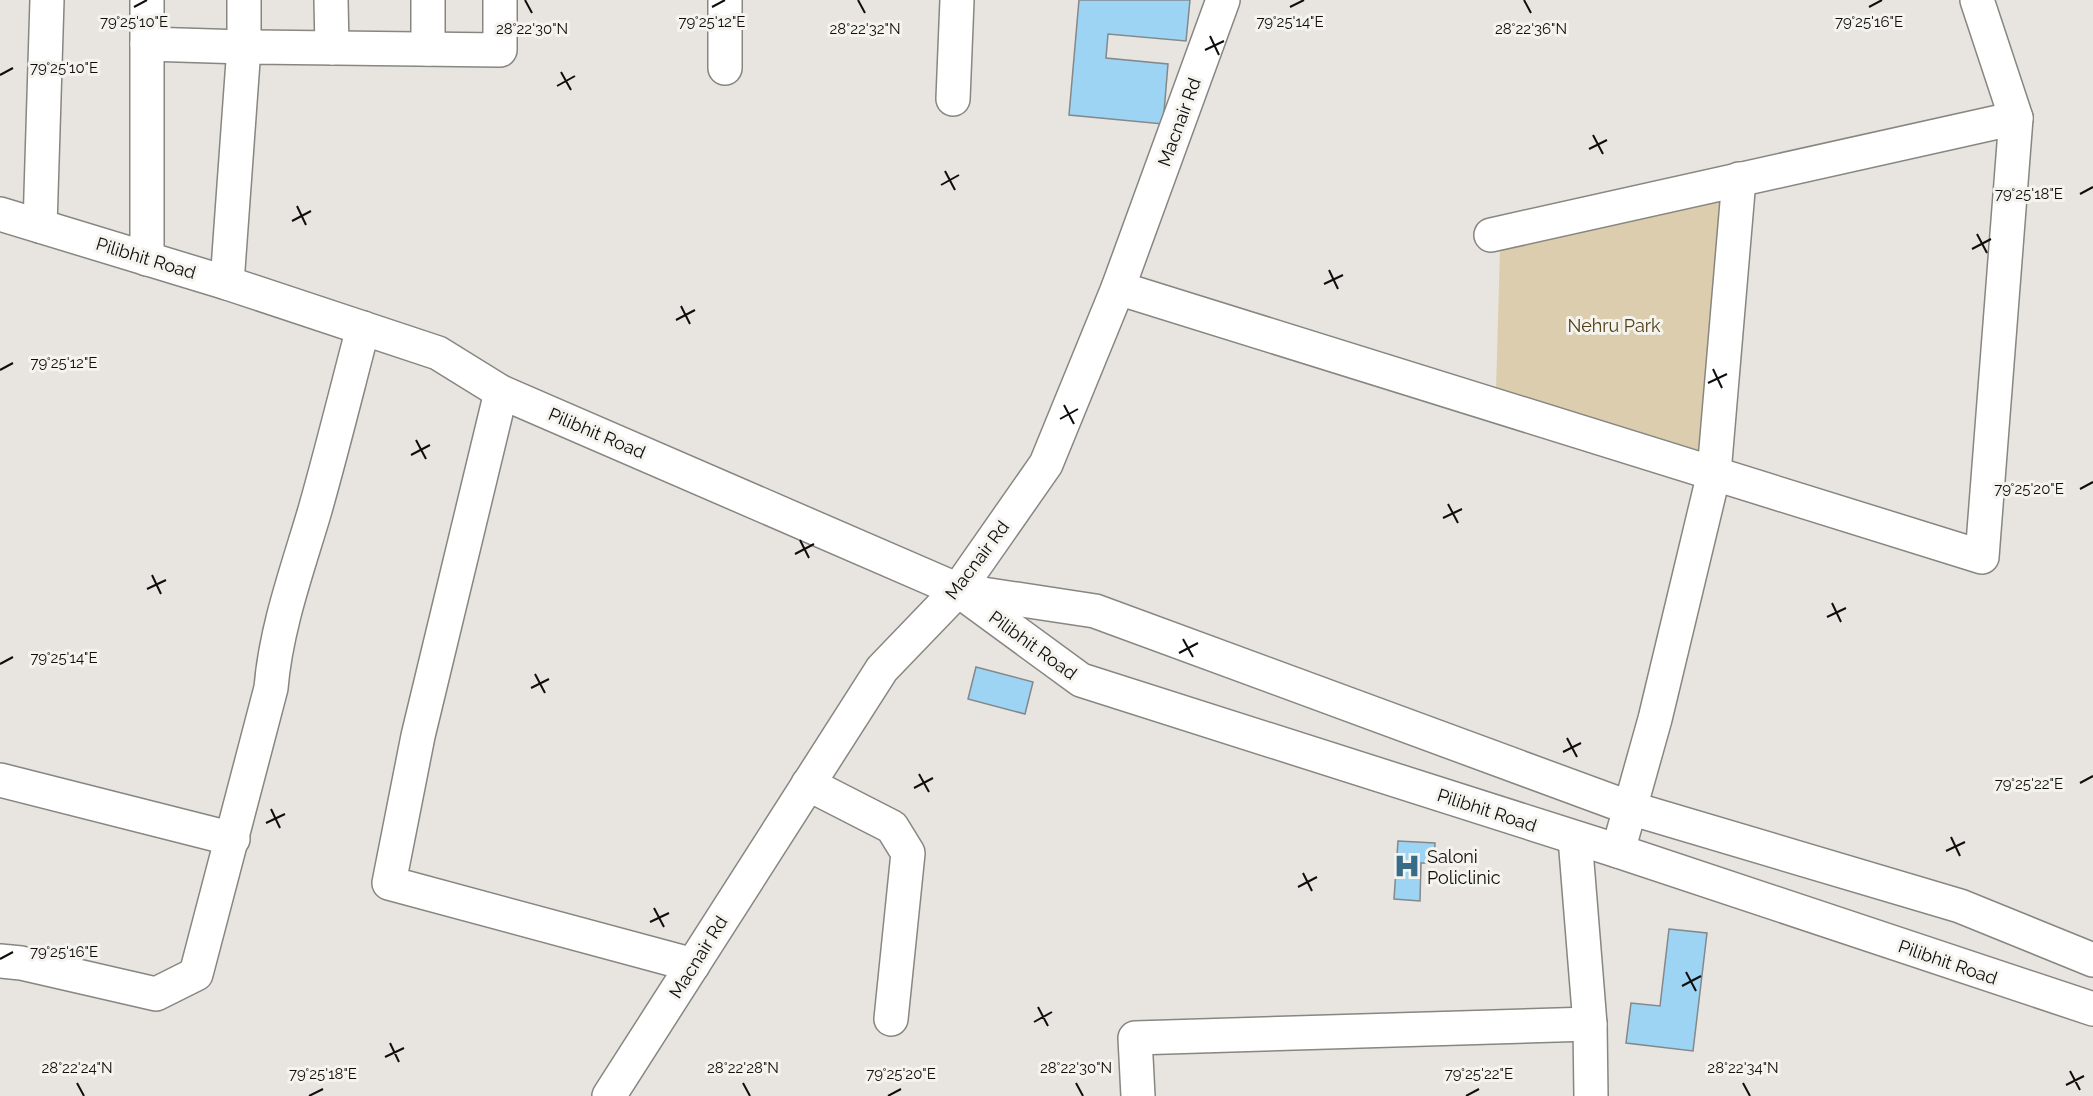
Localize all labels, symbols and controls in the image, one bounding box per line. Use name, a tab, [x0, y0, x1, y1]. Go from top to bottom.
text: 79°25'10"E	[100, 13, 168, 31]
text: 79°25'12"E	[679, 13, 745, 31]
text: 79°25'14"E	[1256, 13, 1324, 31]
text: 79°25'16"E	[1835, 13, 1903, 31]
text: 28°22'30"N	[496, 20, 568, 38]
text: 28°22'32"N	[830, 20, 900, 38]
text: 28°22'36"N	[1495, 20, 1567, 38]
text: 79°25'10"E	[30, 59, 98, 77]
street label: Macnair Rd	[1153, 75, 1205, 169]
text: 79°25'18"E	[1995, 185, 2063, 203]
street label: Pilibhit Road	[94, 233, 198, 283]
park label: Nehru Park	[1567, 315, 1661, 336]
text: 79°25'12"E	[31, 354, 97, 372]
street label: Pilibhit Road	[545, 403, 649, 463]
text: 79°25'20"E	[1994, 480, 2064, 498]
street label: Macnair Rd	[941, 517, 1013, 603]
street label: Pilibhit Road	[985, 606, 1081, 684]
text: 79°25'14"E	[30, 649, 98, 667]
text: 79°25'22"E	[1995, 775, 2063, 793]
street label: Pilibhit Road	[1435, 784, 1539, 836]
place label: Saloni Policlinic	[1427, 846, 1501, 888]
hospital icon: Saloni Policlinic	[1392, 851, 1422, 881]
street label: Macnair Rd	[665, 912, 731, 1002]
street label: Pilibhit Road	[1896, 935, 2000, 989]
text: 79°25'16"E	[30, 943, 98, 961]
text: 28°22'24"N	[41, 1059, 113, 1077]
text: 28°22'28"N	[707, 1059, 779, 1077]
text: 28°22'30"N	[1040, 1059, 1112, 1077]
text: 28°22'34"N	[1707, 1059, 1779, 1077]
text: 79°25'18"E	[289, 1065, 357, 1083]
text: 79°25'20"E	[866, 1065, 936, 1083]
text: 79°25'22"E	[1445, 1065, 1513, 1083]

